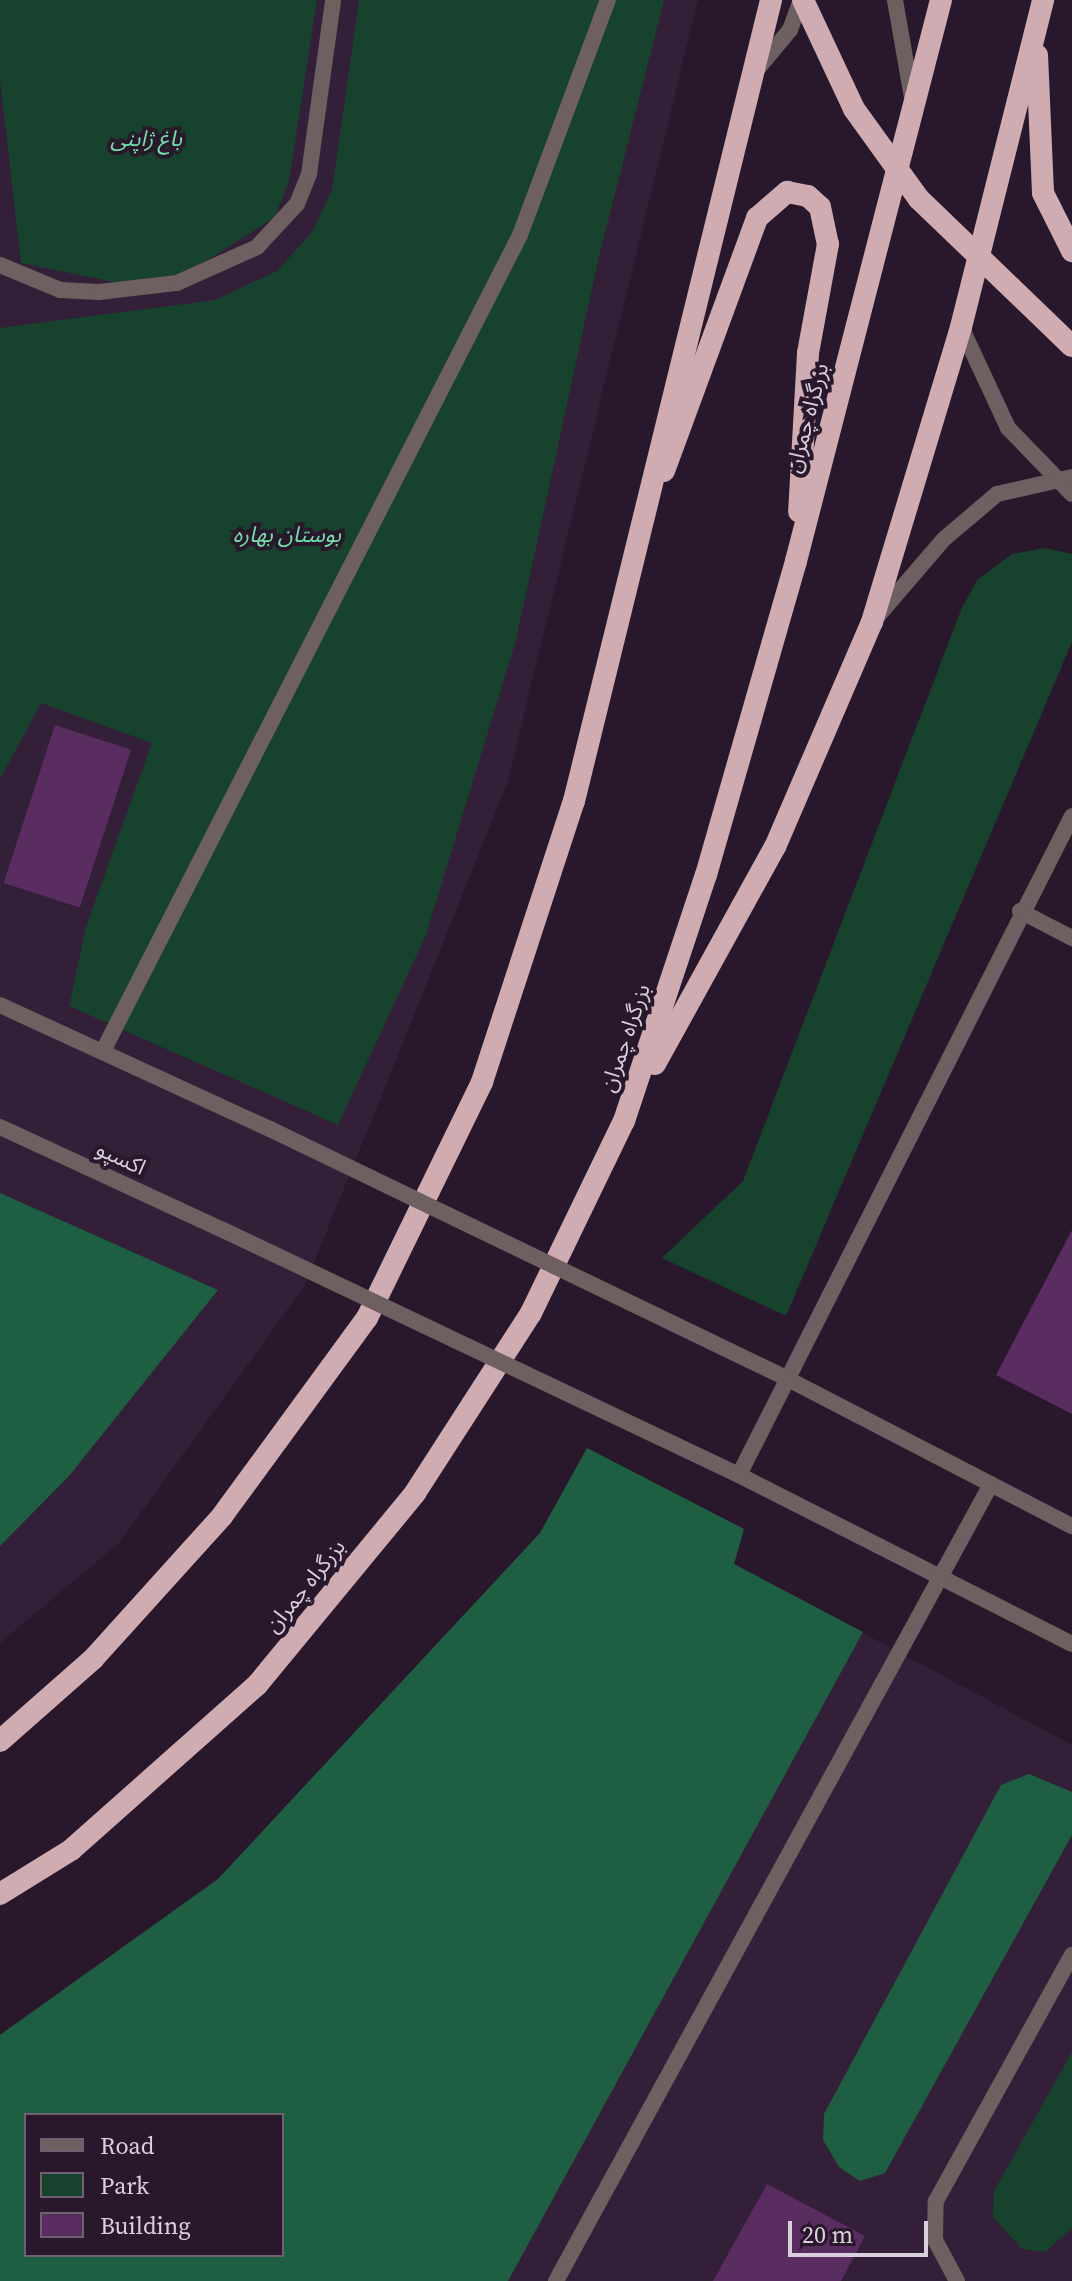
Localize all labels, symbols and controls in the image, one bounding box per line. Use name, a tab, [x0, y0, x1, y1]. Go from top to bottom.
park label: باغ ژاپنی	[110, 126, 182, 152]
street label: بزرگراه چمران	[780, 360, 834, 476]
park label: بوستان بهاره	[233, 522, 341, 548]
street label: بزرگراه چمران	[594, 981, 656, 1095]
street label: اکسپو	[92, 1135, 150, 1181]
street label: بزرگراه چمران	[259, 1534, 351, 1638]
legend	[24, 2113, 284, 2257]
text: Road	[100, 2129, 154, 2162]
text: Park	[100, 2169, 149, 2202]
scale bar	[792, 2205, 932, 2255]
text: Building	[100, 2209, 191, 2242]
text: 20 m	[802, 2218, 853, 2251]

